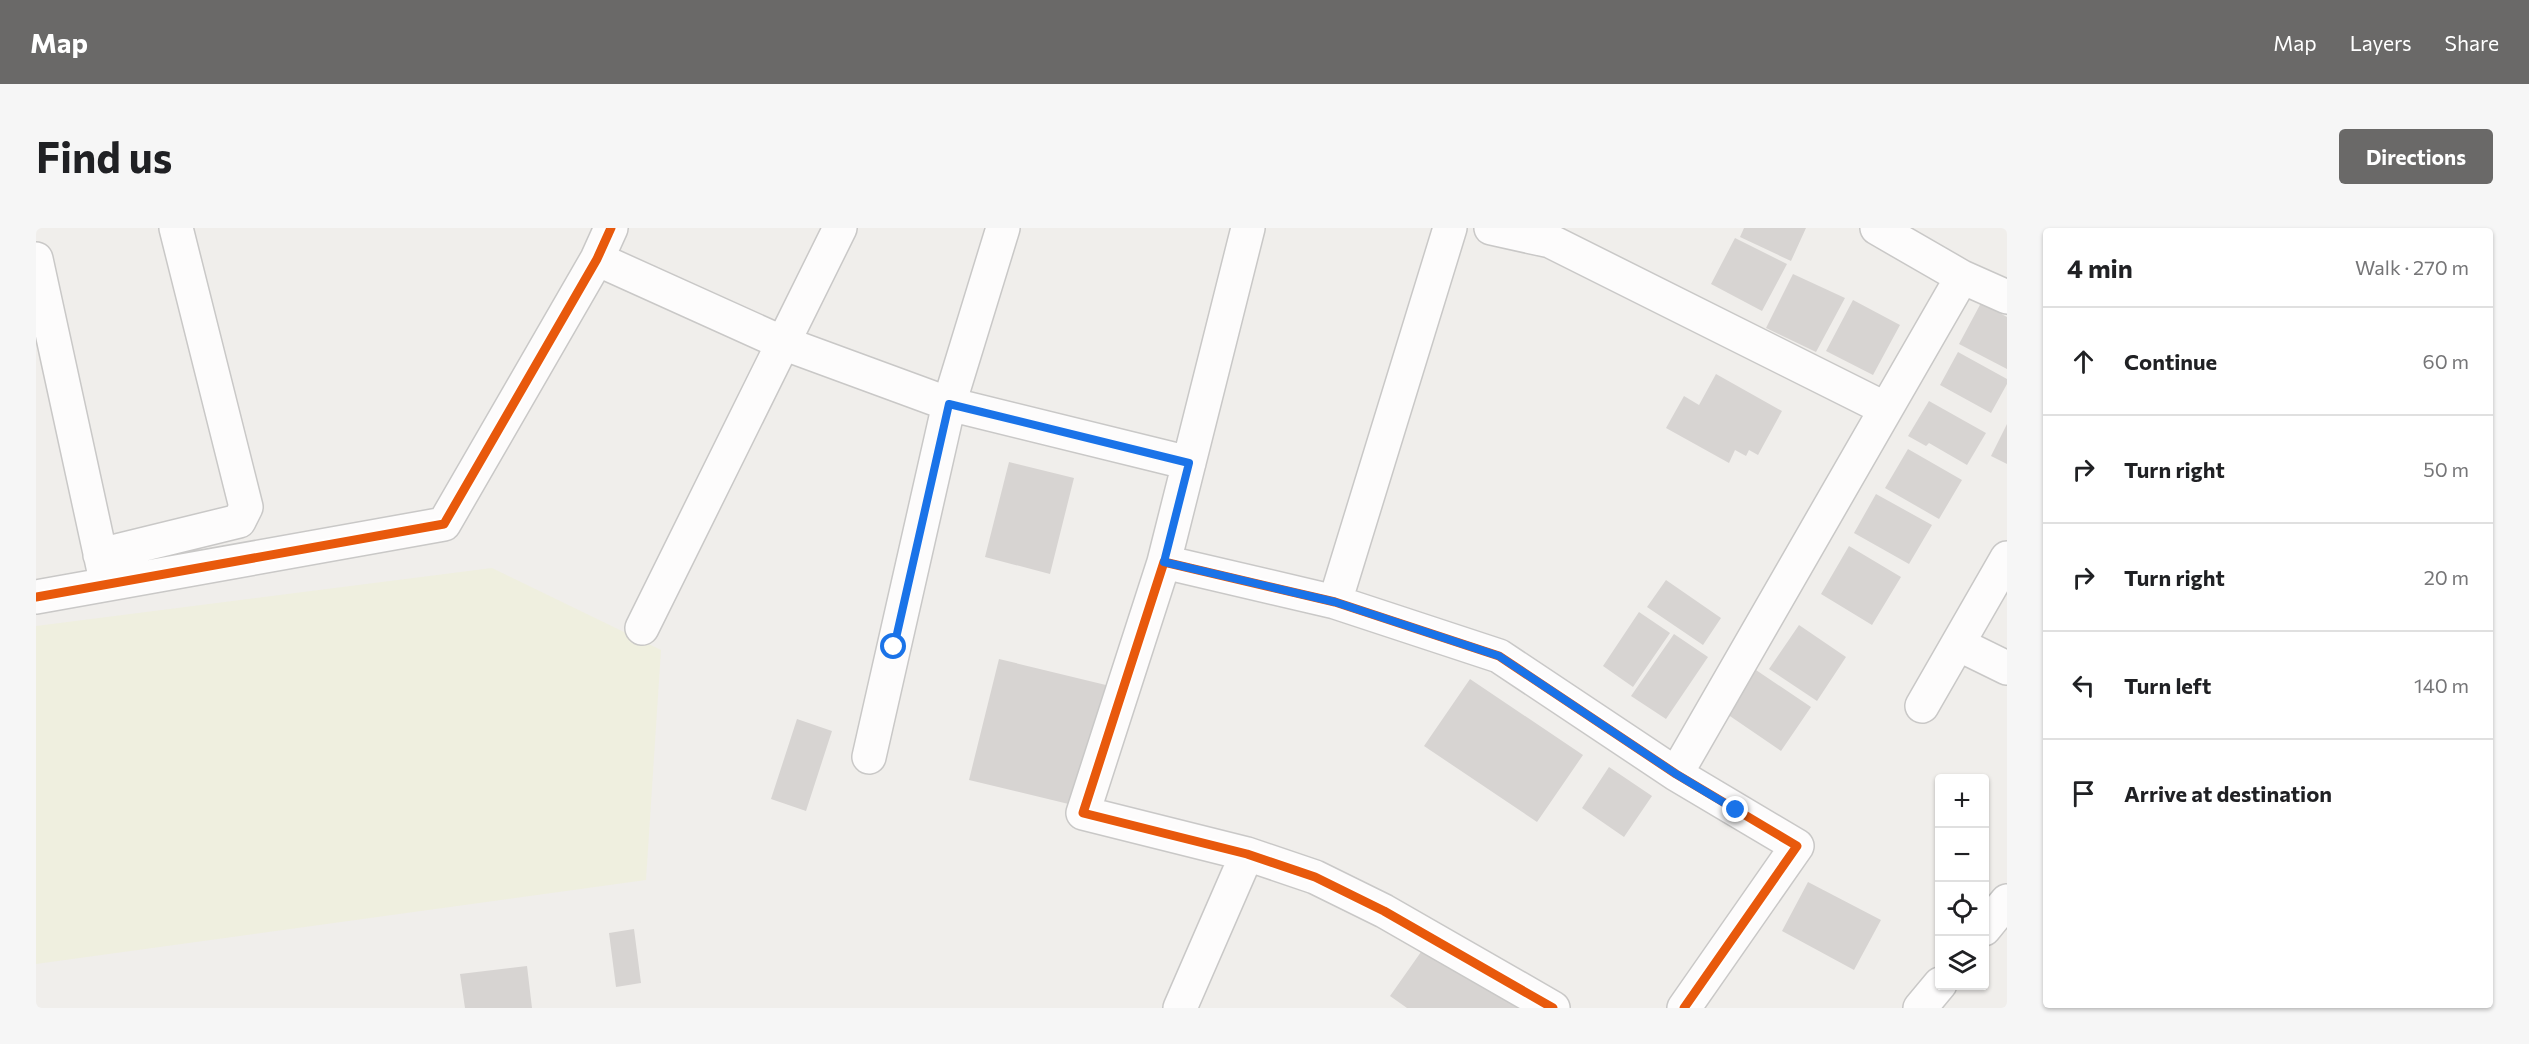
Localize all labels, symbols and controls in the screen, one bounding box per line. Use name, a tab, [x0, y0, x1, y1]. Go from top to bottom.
text: Map	[30, 25, 88, 59]
text: Map	[2273, 30, 2317, 55]
text: Layers	[2350, 30, 2412, 55]
text: Share	[2445, 30, 2499, 55]
button: Directions	[2339, 129, 2493, 184]
text: Find us	[36, 130, 172, 182]
text: 4 min	[2067, 252, 2133, 283]
text: Walk · 270 m	[2355, 255, 2469, 279]
icon: ahead	[2067, 345, 2100, 378]
text: Continue	[2124, 348, 2217, 375]
text: 60 m	[2423, 349, 2469, 373]
icon: right	[2067, 453, 2100, 486]
text: Turn right	[2124, 456, 2225, 483]
text: 50 m	[2423, 457, 2469, 481]
icon: right	[2067, 561, 2100, 594]
text: Turn right	[2124, 564, 2225, 591]
text: 20 m	[2424, 565, 2469, 589]
route start	[880, 633, 906, 659]
icon: left	[2067, 669, 2100, 702]
text: Turn left	[2124, 672, 2211, 699]
text: 140 m	[2414, 673, 2469, 697]
map controls	[1935, 774, 1989, 990]
button: +	[1935, 774, 1989, 828]
icon: arrive	[2067, 777, 2100, 810]
text: Arrive at destination	[2124, 780, 2332, 807]
route end	[1722, 796, 1748, 822]
button: −	[1935, 828, 1989, 882]
button: locate	[1935, 882, 1989, 936]
button: layers	[1935, 936, 1989, 990]

